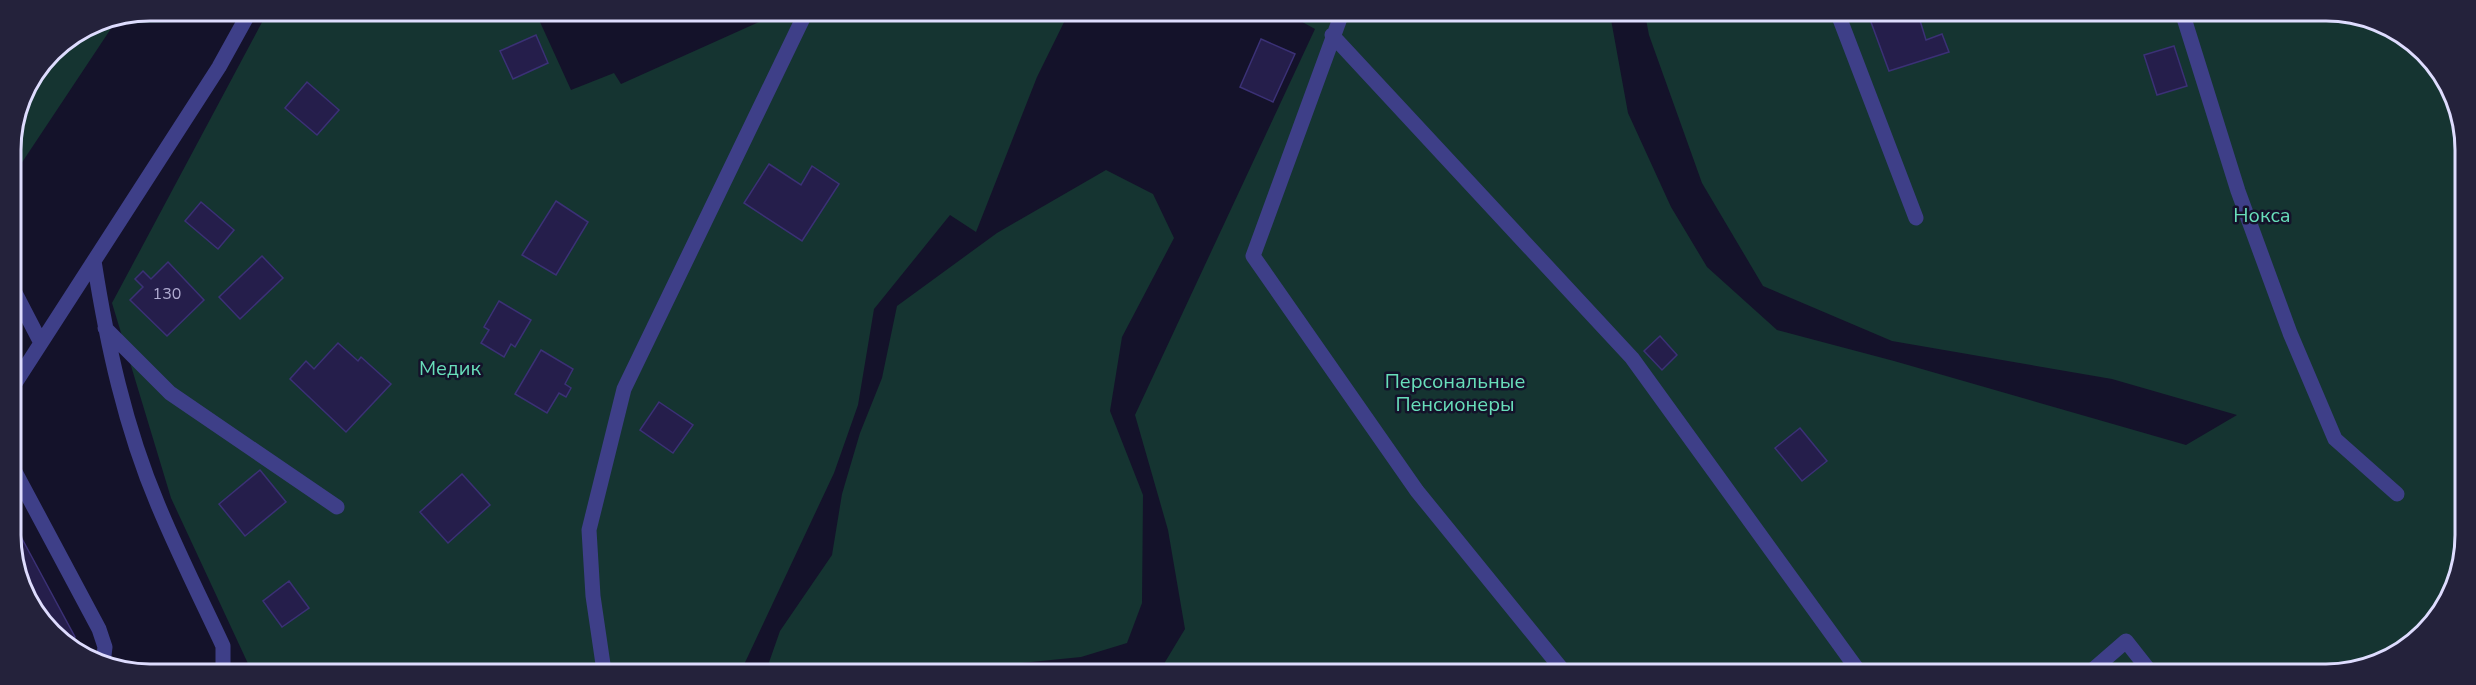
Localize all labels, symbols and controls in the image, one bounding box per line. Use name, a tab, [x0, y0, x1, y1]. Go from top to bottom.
park label: Нокса	[2233, 202, 2291, 229]
house number: 130	[153, 283, 181, 305]
park label: Медик	[419, 355, 481, 382]
park label: Персональные Пенсионеры	[1385, 368, 1525, 418]

